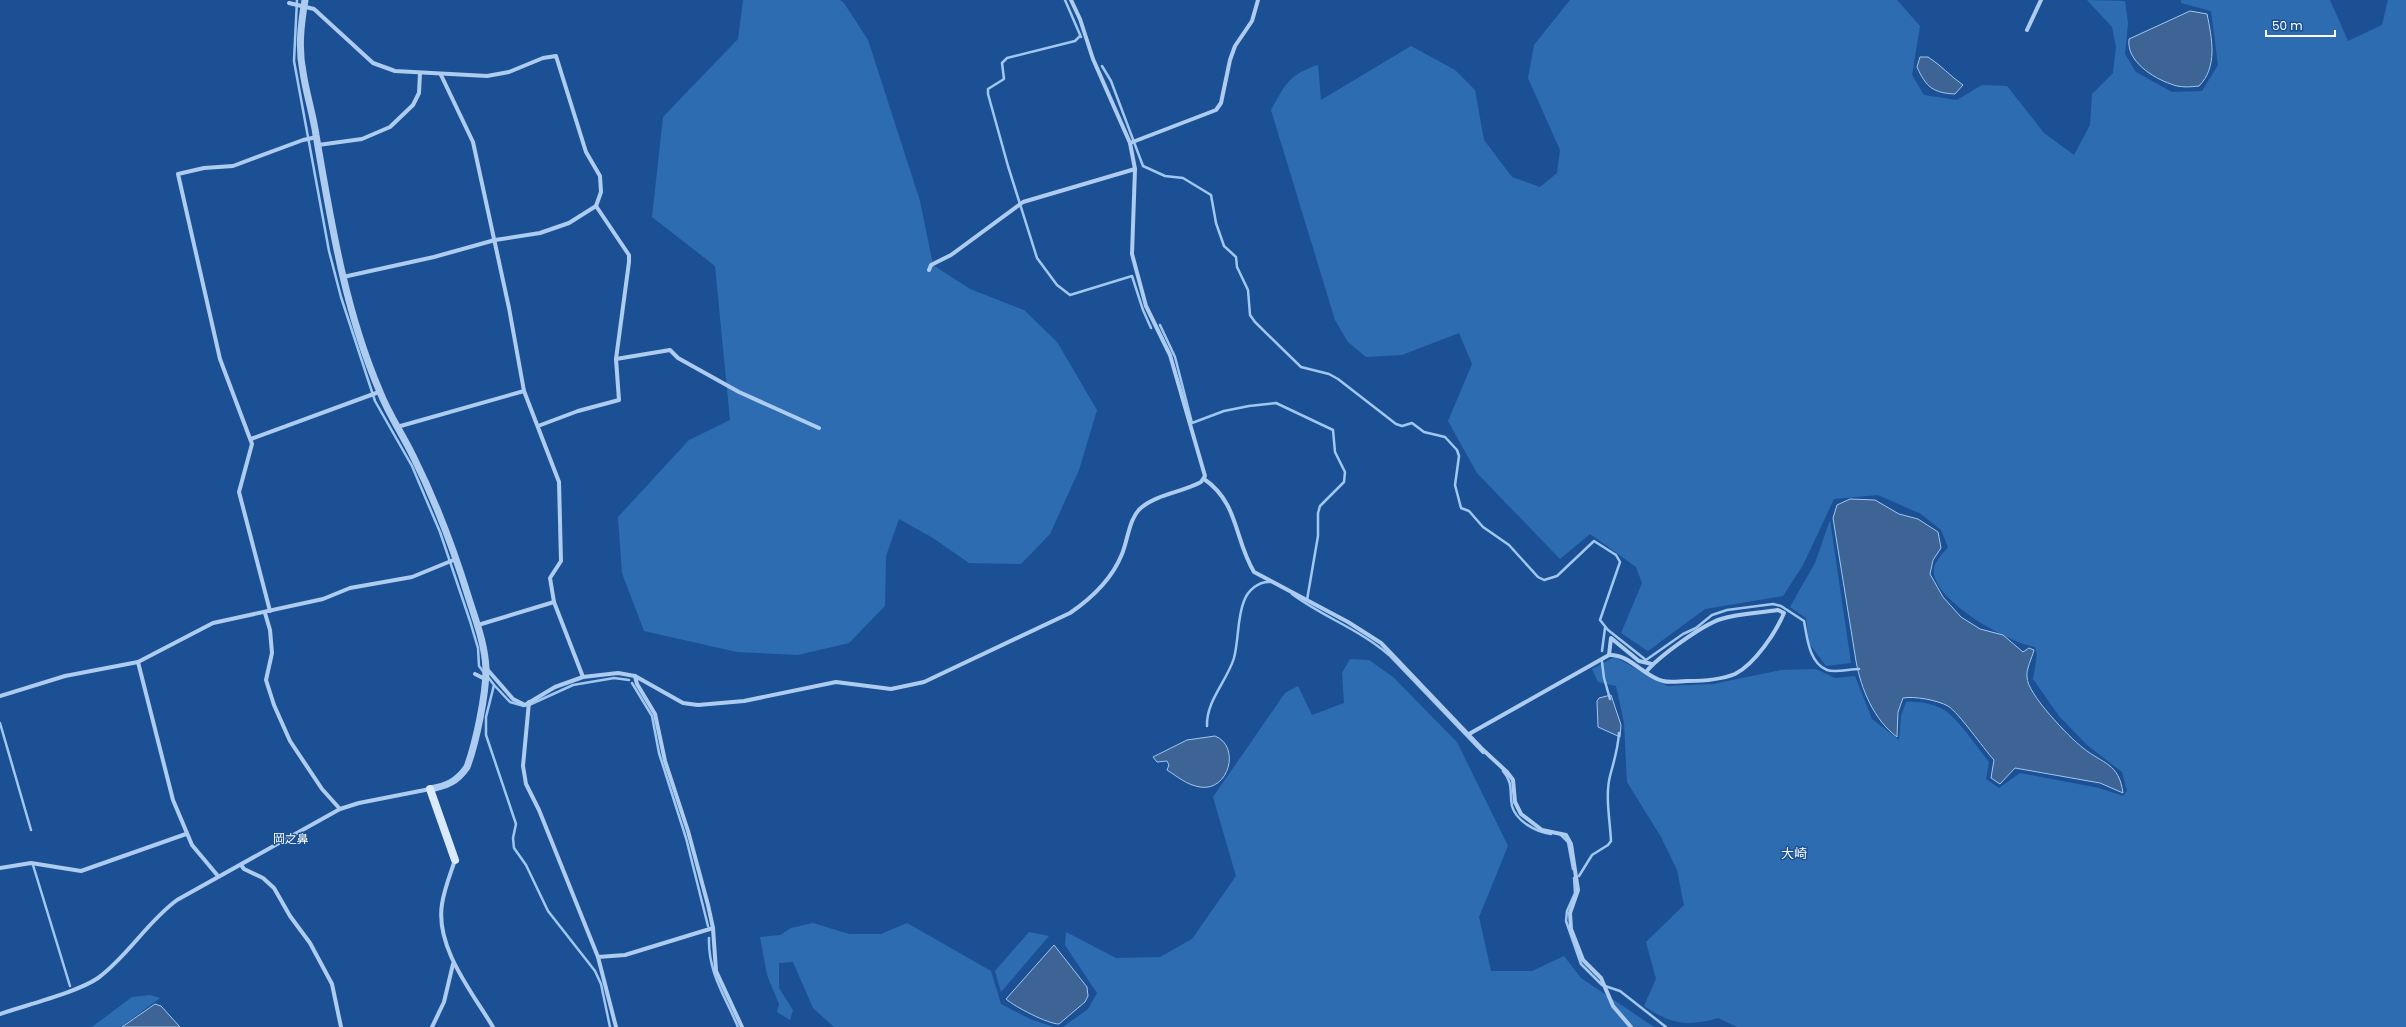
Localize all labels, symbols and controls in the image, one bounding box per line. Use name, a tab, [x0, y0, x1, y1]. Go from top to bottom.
scale bar	[2266, 12, 2335, 38]
text: 50 m	[2272, 17, 2303, 34]
district label: 岡之鼻	[273, 830, 309, 847]
district label: 大崎	[1781, 844, 1807, 863]

